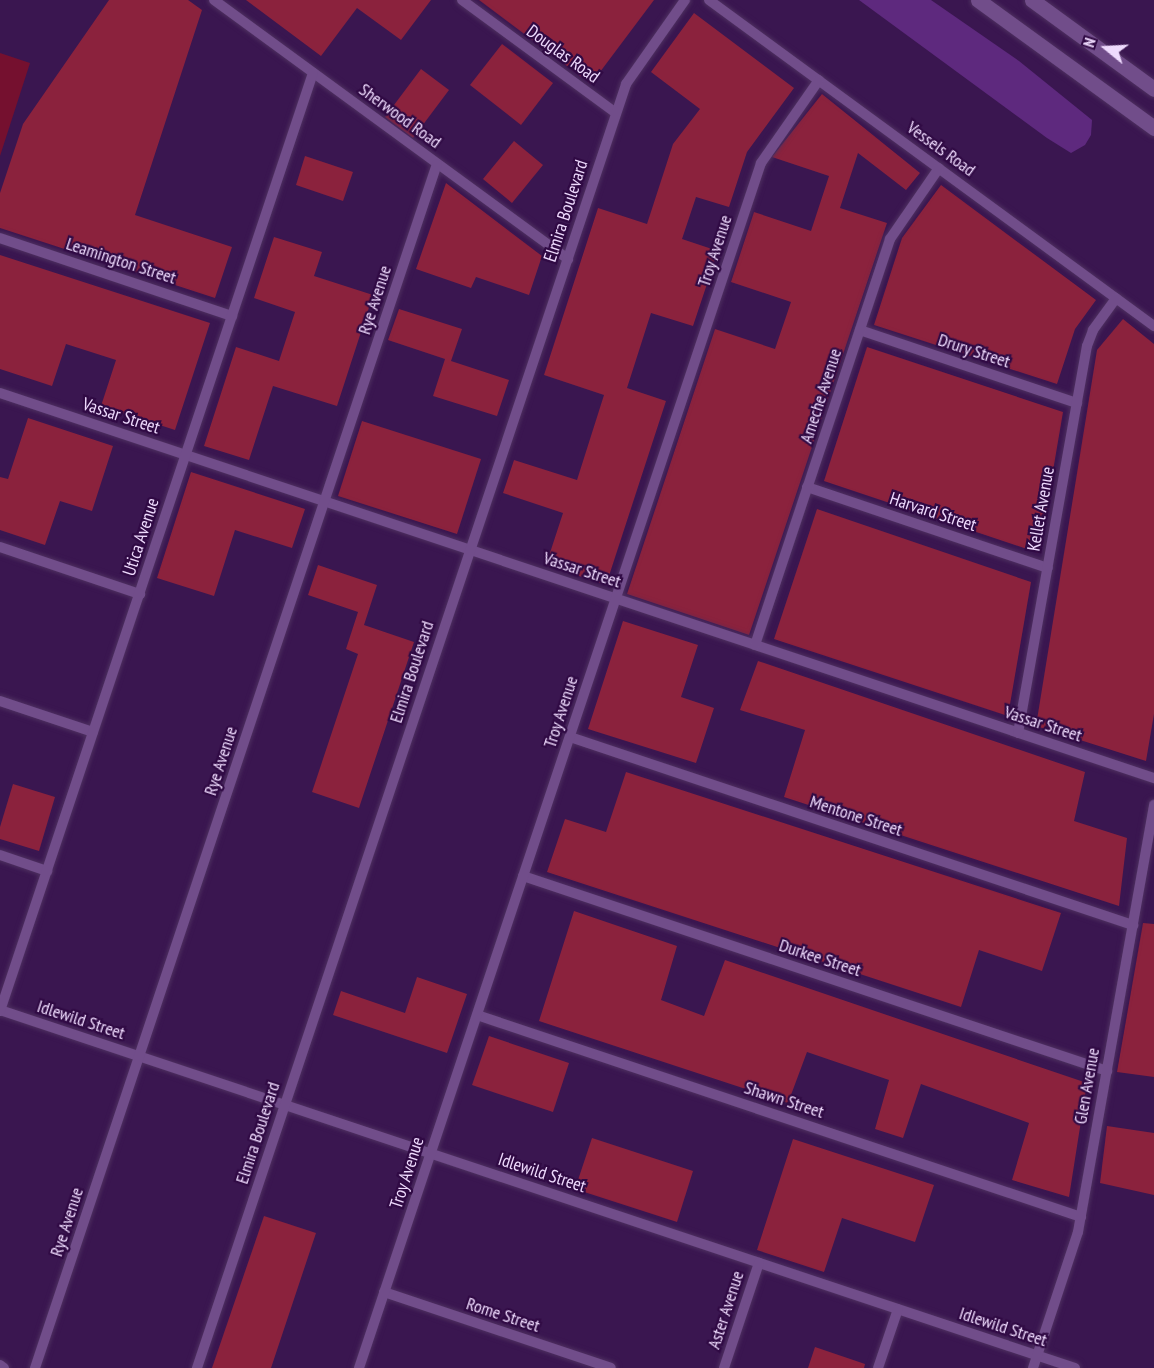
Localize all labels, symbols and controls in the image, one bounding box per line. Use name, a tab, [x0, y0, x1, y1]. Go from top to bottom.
north arrow	[1076, 18, 1136, 78]
street label: Douglas Road	[522, 20, 604, 88]
text: N	[1078, 35, 1100, 50]
street label: Sherwood Road	[355, 79, 445, 153]
street label: Vessels Road	[903, 117, 979, 181]
street label: Elmira Boulevard	[539, 157, 593, 265]
street label: Troy Avenue	[693, 212, 737, 290]
street label: Leamington Street	[63, 233, 179, 289]
street label: Rye Avenue	[354, 263, 396, 337]
street label: Drury Street	[935, 329, 1013, 373]
street label: Ameche Avenue	[795, 346, 847, 446]
street label: Vassar Street	[80, 393, 162, 439]
street label: Kellet Avenue	[1023, 465, 1059, 553]
street label: Harvard Street	[887, 488, 979, 536]
street label: Utica Avenue	[118, 495, 164, 579]
street label: Vassar Street	[541, 547, 623, 593]
street label: Elmira Boulevard	[385, 618, 439, 726]
street label: Troy Avenue	[539, 673, 583, 751]
street label: Vassar Street	[1002, 701, 1084, 747]
street label: Rye Avenue	[200, 724, 242, 798]
street label: Mentone Street	[807, 791, 905, 841]
street label: Durkee Street	[776, 935, 864, 981]
street label: Idlewild Street	[34, 996, 128, 1044]
street label: Glen Avenue	[1070, 1046, 1104, 1126]
street label: Shawn Street	[741, 1077, 827, 1123]
street label: Elmira Boulevard	[231, 1079, 285, 1187]
street label: Troy Avenue	[385, 1134, 429, 1212]
street label: Idlewild Street	[495, 1149, 589, 1197]
street label: Rye Avenue	[46, 1185, 88, 1259]
street label: Aster Avenue	[703, 1268, 749, 1352]
street label: Rome Street	[464, 1293, 542, 1337]
street label: Idlewild Street	[956, 1303, 1050, 1351]

